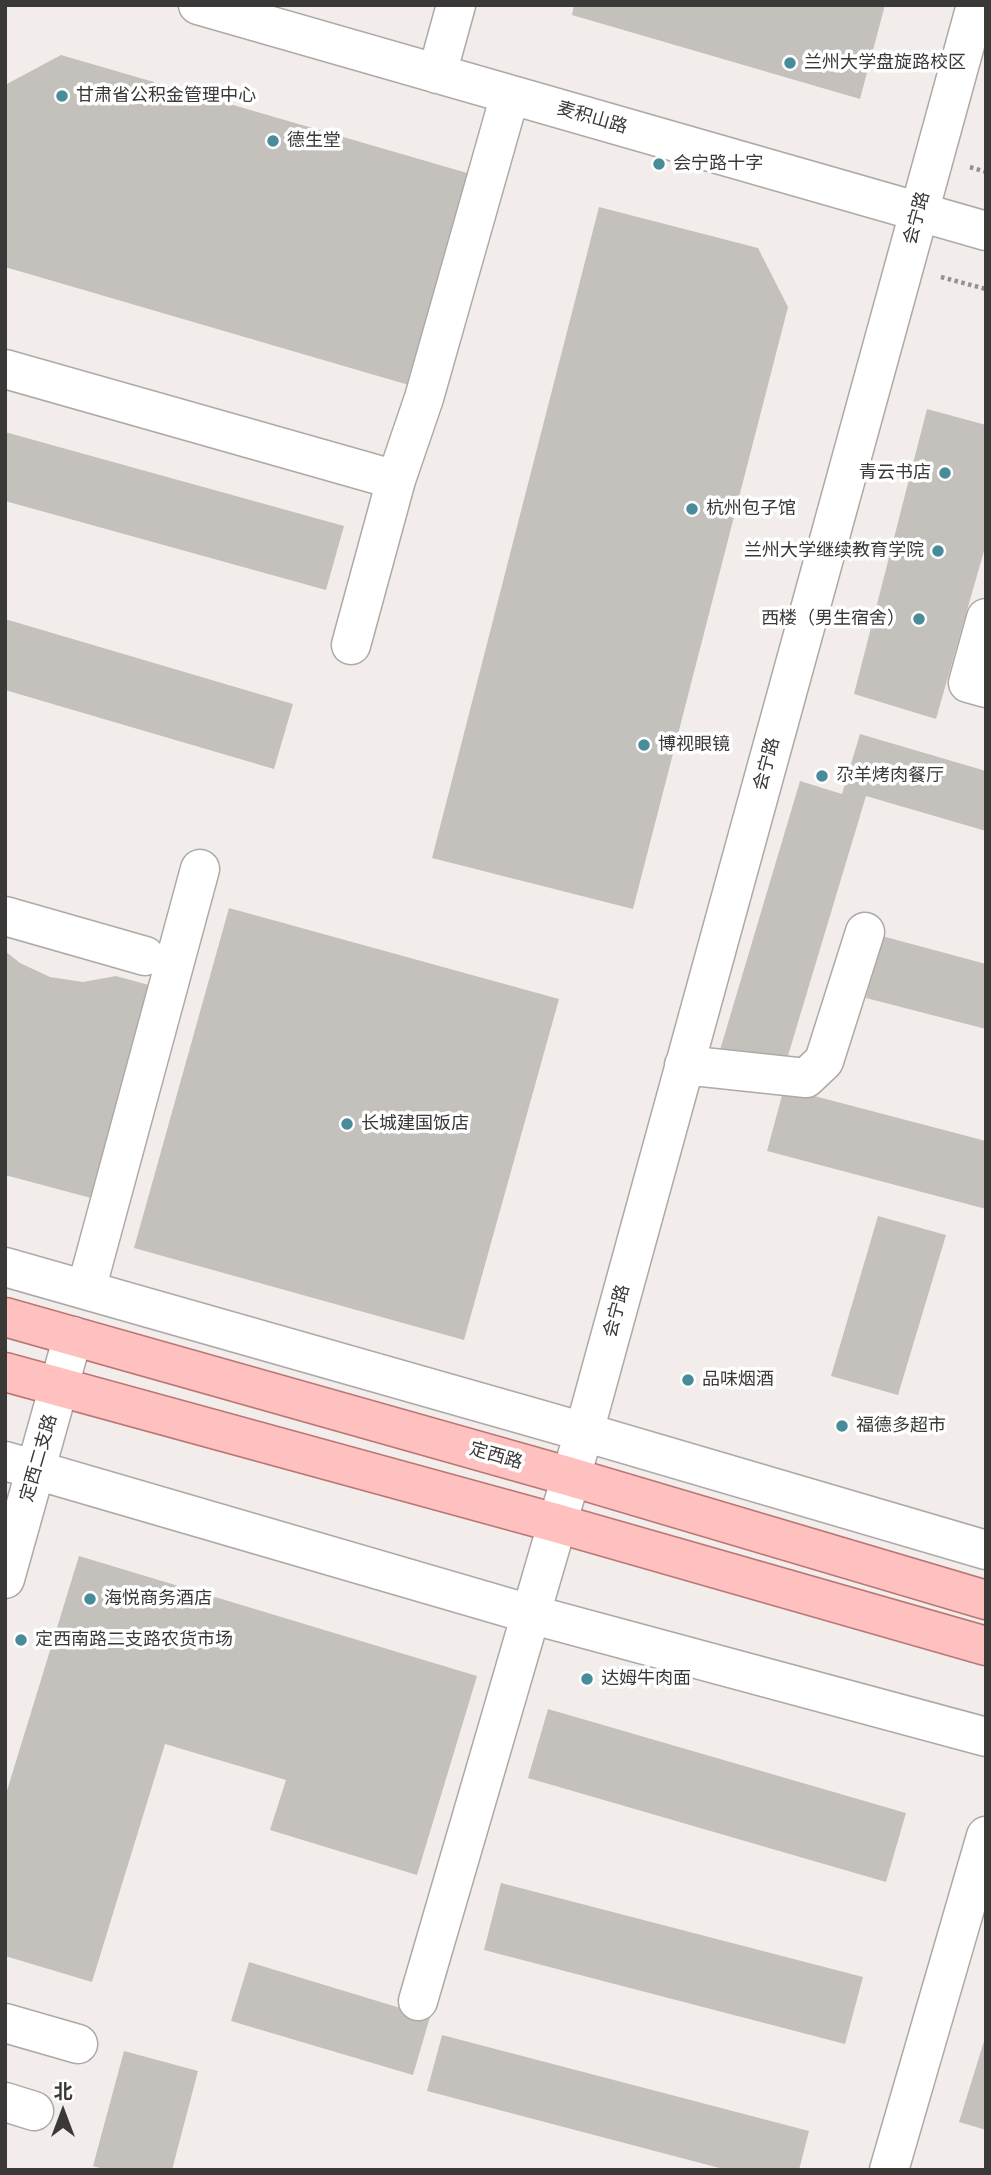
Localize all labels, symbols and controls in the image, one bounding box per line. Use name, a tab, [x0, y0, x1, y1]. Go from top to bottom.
place label: 兰州大学盘旋路校区	[804, 52, 966, 74]
marker: 兰州大学盘旋路校区	[782, 55, 798, 71]
place label: 甘肃省公积金管理中心	[76, 85, 256, 107]
marker: 甘肃省公积金管理中心	[54, 88, 70, 104]
street label: 麦积山路	[554, 98, 630, 138]
place label: 德生堂	[287, 130, 341, 152]
marker: 德生堂	[265, 133, 281, 149]
place label: 会宁路十字	[673, 153, 763, 175]
marker: 会宁路十字	[651, 156, 667, 172]
street label: 会宁路	[900, 189, 934, 247]
place label: 青云书店	[859, 462, 931, 484]
marker: 青云书店	[937, 465, 953, 481]
place label: 杭州包子馆	[706, 498, 796, 520]
marker: 杭州包子馆	[684, 501, 700, 517]
place label: 兰州大学继续教育学院	[744, 540, 924, 562]
marker: 兰州大学继续教育学院	[930, 543, 946, 559]
place label: 西楼（男生宿舍）	[761, 608, 905, 630]
marker: 西楼（男生宿舍）	[911, 611, 927, 627]
place label: 博视眼镜	[658, 734, 730, 756]
street label: 会宁路	[750, 735, 784, 793]
marker: 博视眼镜	[636, 737, 652, 753]
place label: 尕羊烤肉餐厅	[836, 765, 944, 787]
marker: 尕羊烤肉餐厅	[814, 768, 830, 784]
place label: 长城建国饭店	[361, 1113, 469, 1135]
marker: 长城建国饭店	[339, 1116, 355, 1132]
street label: 会宁路	[600, 1282, 634, 1340]
place label: 品味烟酒	[702, 1369, 774, 1391]
marker: 品味烟酒	[680, 1372, 696, 1388]
street label: 定西二支路	[16, 1412, 62, 1504]
place label: 福德多超市	[856, 1415, 946, 1437]
marker: 福德多超市	[834, 1418, 850, 1434]
street label: 定西路	[467, 1438, 525, 1474]
place label: 海悦商务酒店	[104, 1588, 212, 1610]
marker: 海悦商务酒店	[82, 1591, 98, 1607]
place label: 定西南路二支路农货市场	[35, 1629, 233, 1651]
marker: 定西南路二支路农货市场	[13, 1632, 29, 1648]
place label: 达姆牛肉面	[601, 1668, 691, 1690]
marker: 达姆牛肉面	[579, 1671, 595, 1687]
north arrow	[28, 2077, 98, 2147]
text: 北	[53, 2079, 73, 2103]

